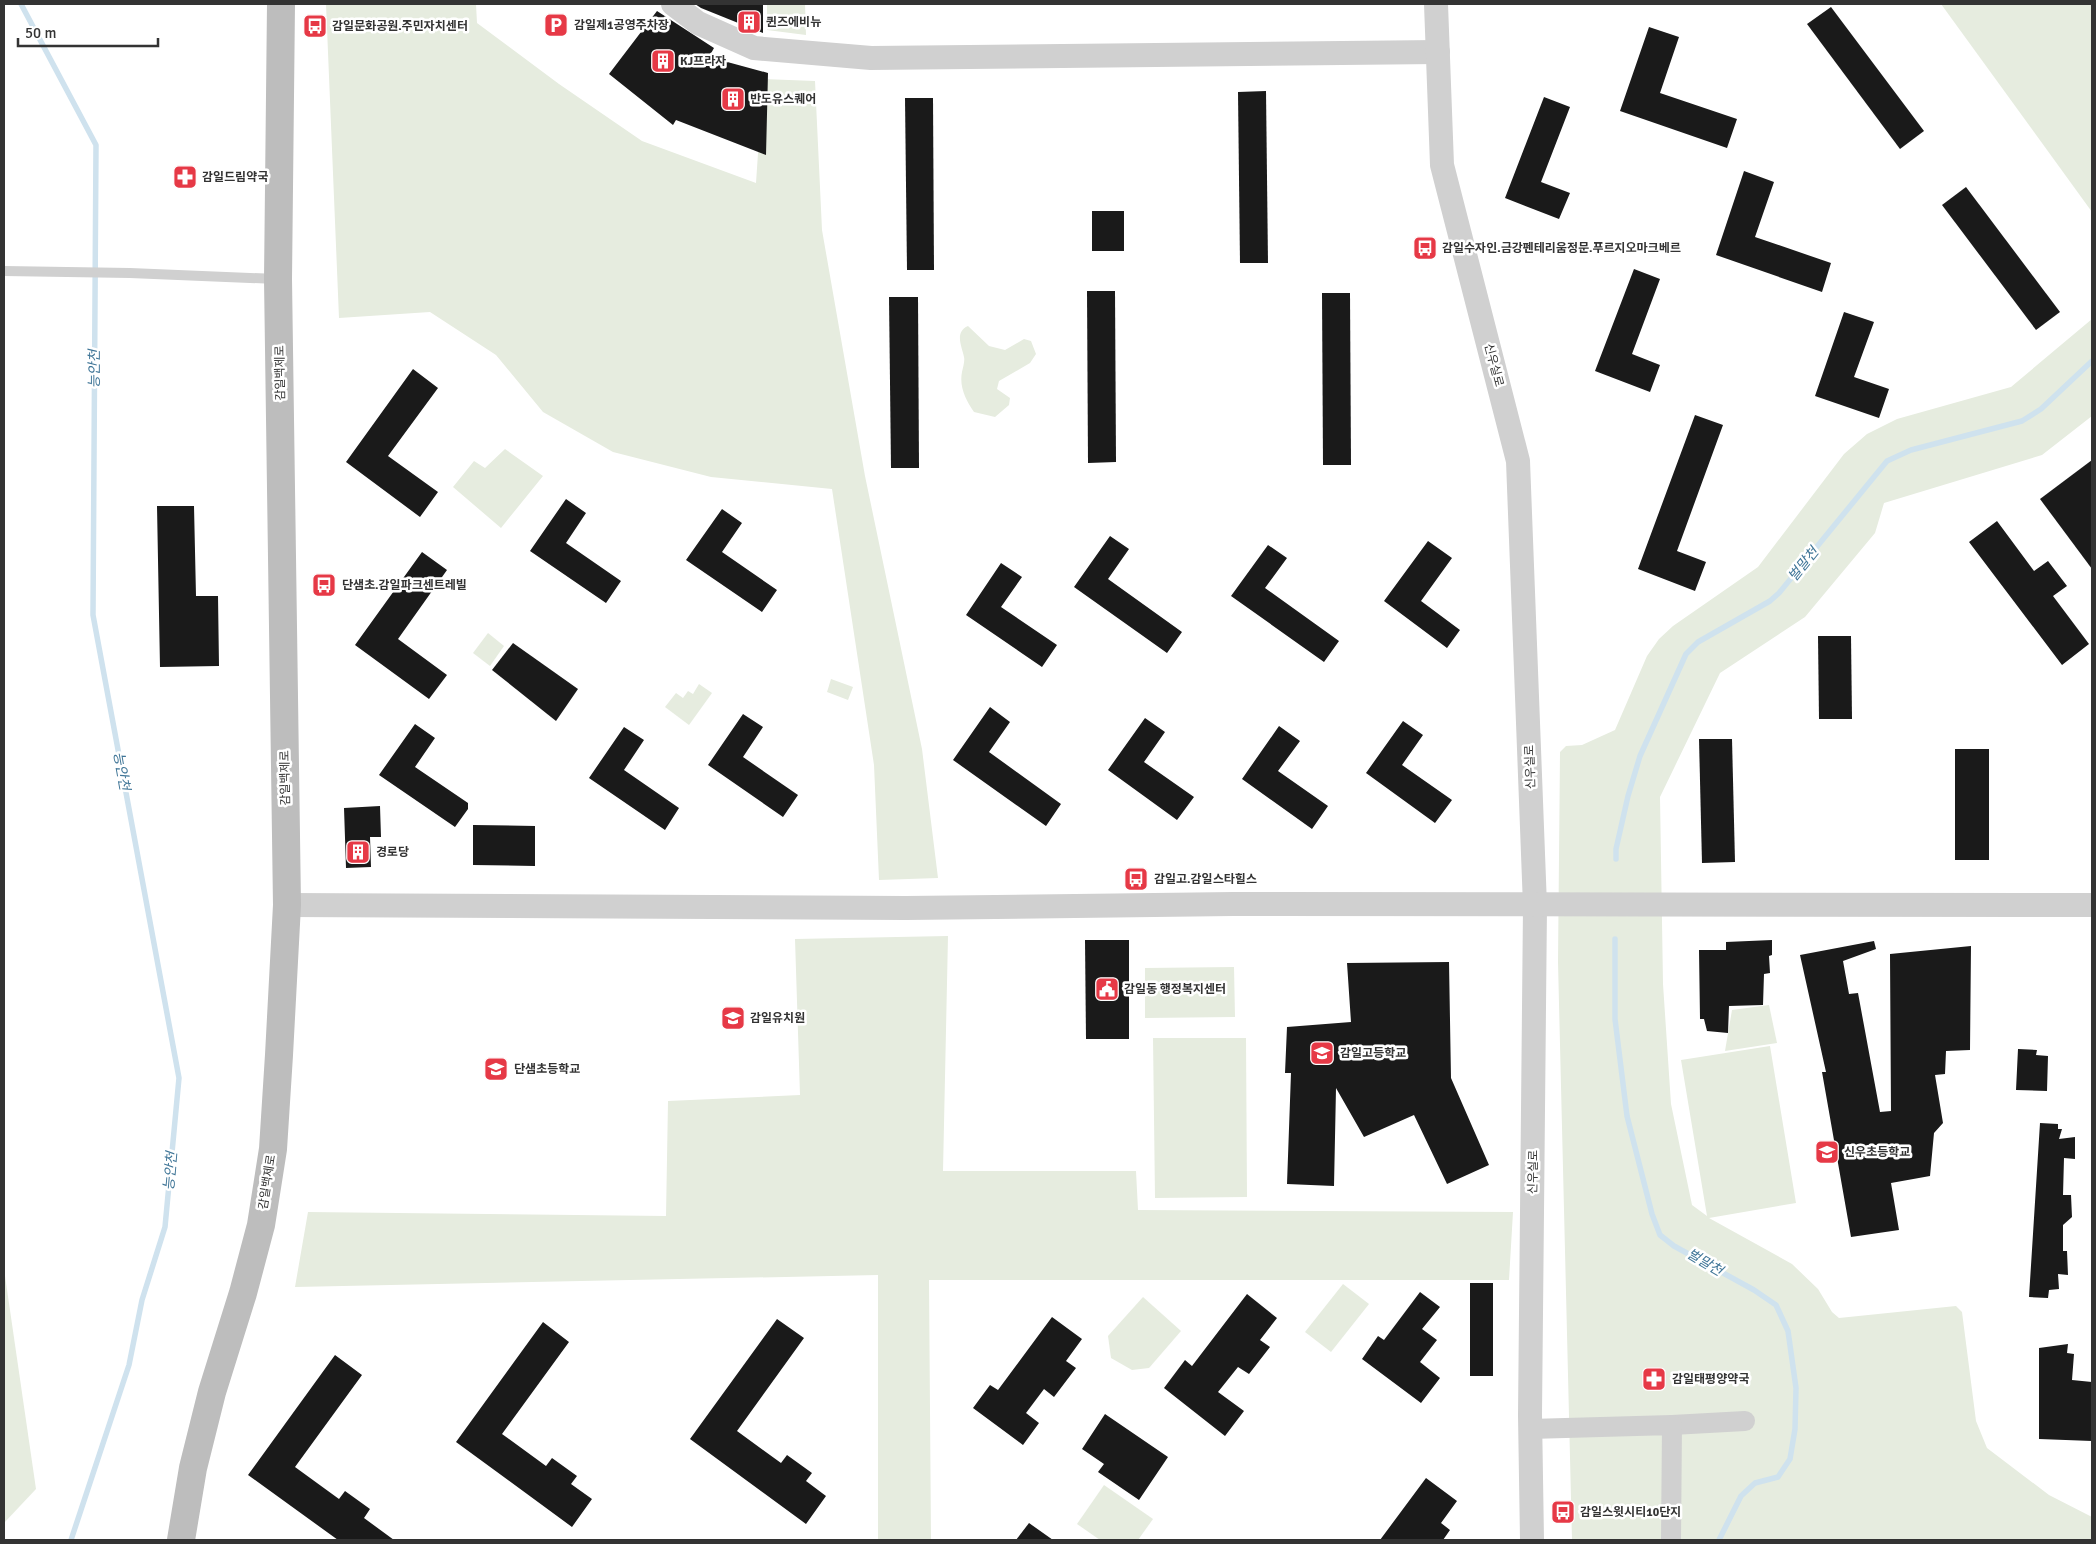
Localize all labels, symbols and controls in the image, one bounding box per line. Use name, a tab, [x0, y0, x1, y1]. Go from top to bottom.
building icon: 퀸즈에비뉴	[736, 9, 762, 35]
parking icon: 감일제1공영주차장	[543, 12, 569, 38]
bus stop icon: 감일문화공원.주민자치센터	[302, 13, 328, 39]
scale bar	[18, 15, 158, 47]
place label: 퀸즈에비뉴	[766, 15, 821, 30]
place label: 감일제1공영주차장	[574, 18, 669, 33]
place label: 감일문화공원.주민자치센터	[332, 19, 468, 34]
text: 50 m	[25, 24, 56, 42]
building icon: KJ프라자	[650, 48, 676, 74]
place label: KJ프라자	[680, 54, 726, 69]
building icon: 반도유스퀘어	[720, 86, 746, 112]
place label: 반도유스퀘어	[750, 92, 816, 107]
pharmacy icon: 감일드림약국	[172, 164, 198, 190]
place label: 감일드림약국	[202, 170, 268, 185]
bus stop icon: 감일수자인.금강펜테리움정문.푸르지오마크베르	[1412, 235, 1438, 261]
place label: 감일수자인.금강펜테리움정문.푸르지오마크베르	[1442, 241, 1681, 256]
street label: 신우실로	[1481, 342, 1506, 388]
street label: 감일백제로	[273, 345, 288, 401]
water label: 능안천	[86, 349, 103, 388]
water label: 벌말천	[1785, 543, 1823, 585]
bus stop icon: 단샘초.감일파크센트레빌	[311, 572, 337, 598]
place label: 단샘초.감일파크센트레빌	[342, 578, 467, 593]
street label: 신우실로	[1522, 745, 1539, 789]
street label: 감일백제로	[278, 750, 293, 806]
water label: 능안천	[110, 751, 133, 793]
building icon: 경로당	[345, 839, 371, 865]
place label: 경로당	[376, 845, 409, 860]
bus stop icon: 감일고.감일스타힐스	[1123, 866, 1149, 892]
place label: 감일고.감일스타힐스	[1154, 872, 1257, 887]
public building icon: 감일동 행정복지센터	[1094, 976, 1120, 1002]
place label: 감일동 행정복지센터	[1124, 982, 1226, 997]
school or university icon: 감일유치원	[720, 1005, 746, 1031]
place label: 감일유치원	[750, 1011, 805, 1026]
school or university icon: 감일고등학교	[1309, 1040, 1335, 1066]
place label: 감일고등학교	[1340, 1046, 1406, 1061]
school or university icon: 단샘초등학교	[483, 1056, 509, 1082]
place label: 단샘초등학교	[514, 1062, 580, 1077]
school or university icon: 신우초등학교	[1814, 1139, 1840, 1165]
place label: 신우초등학교	[1844, 1145, 1910, 1160]
water label: 능안천	[160, 1150, 181, 1191]
street label: 신우실로	[1526, 1150, 1541, 1194]
street label: 감일백제로	[256, 1154, 279, 1211]
water label: 벌말천	[1684, 1245, 1727, 1280]
pharmacy icon: 감일태평양약국	[1641, 1366, 1667, 1392]
place label: 감일태평양약국	[1672, 1372, 1749, 1387]
bus stop icon: 감일스윗시티10단지	[1550, 1499, 1576, 1525]
place label: 감일스윗시티10단지	[1580, 1505, 1681, 1520]

